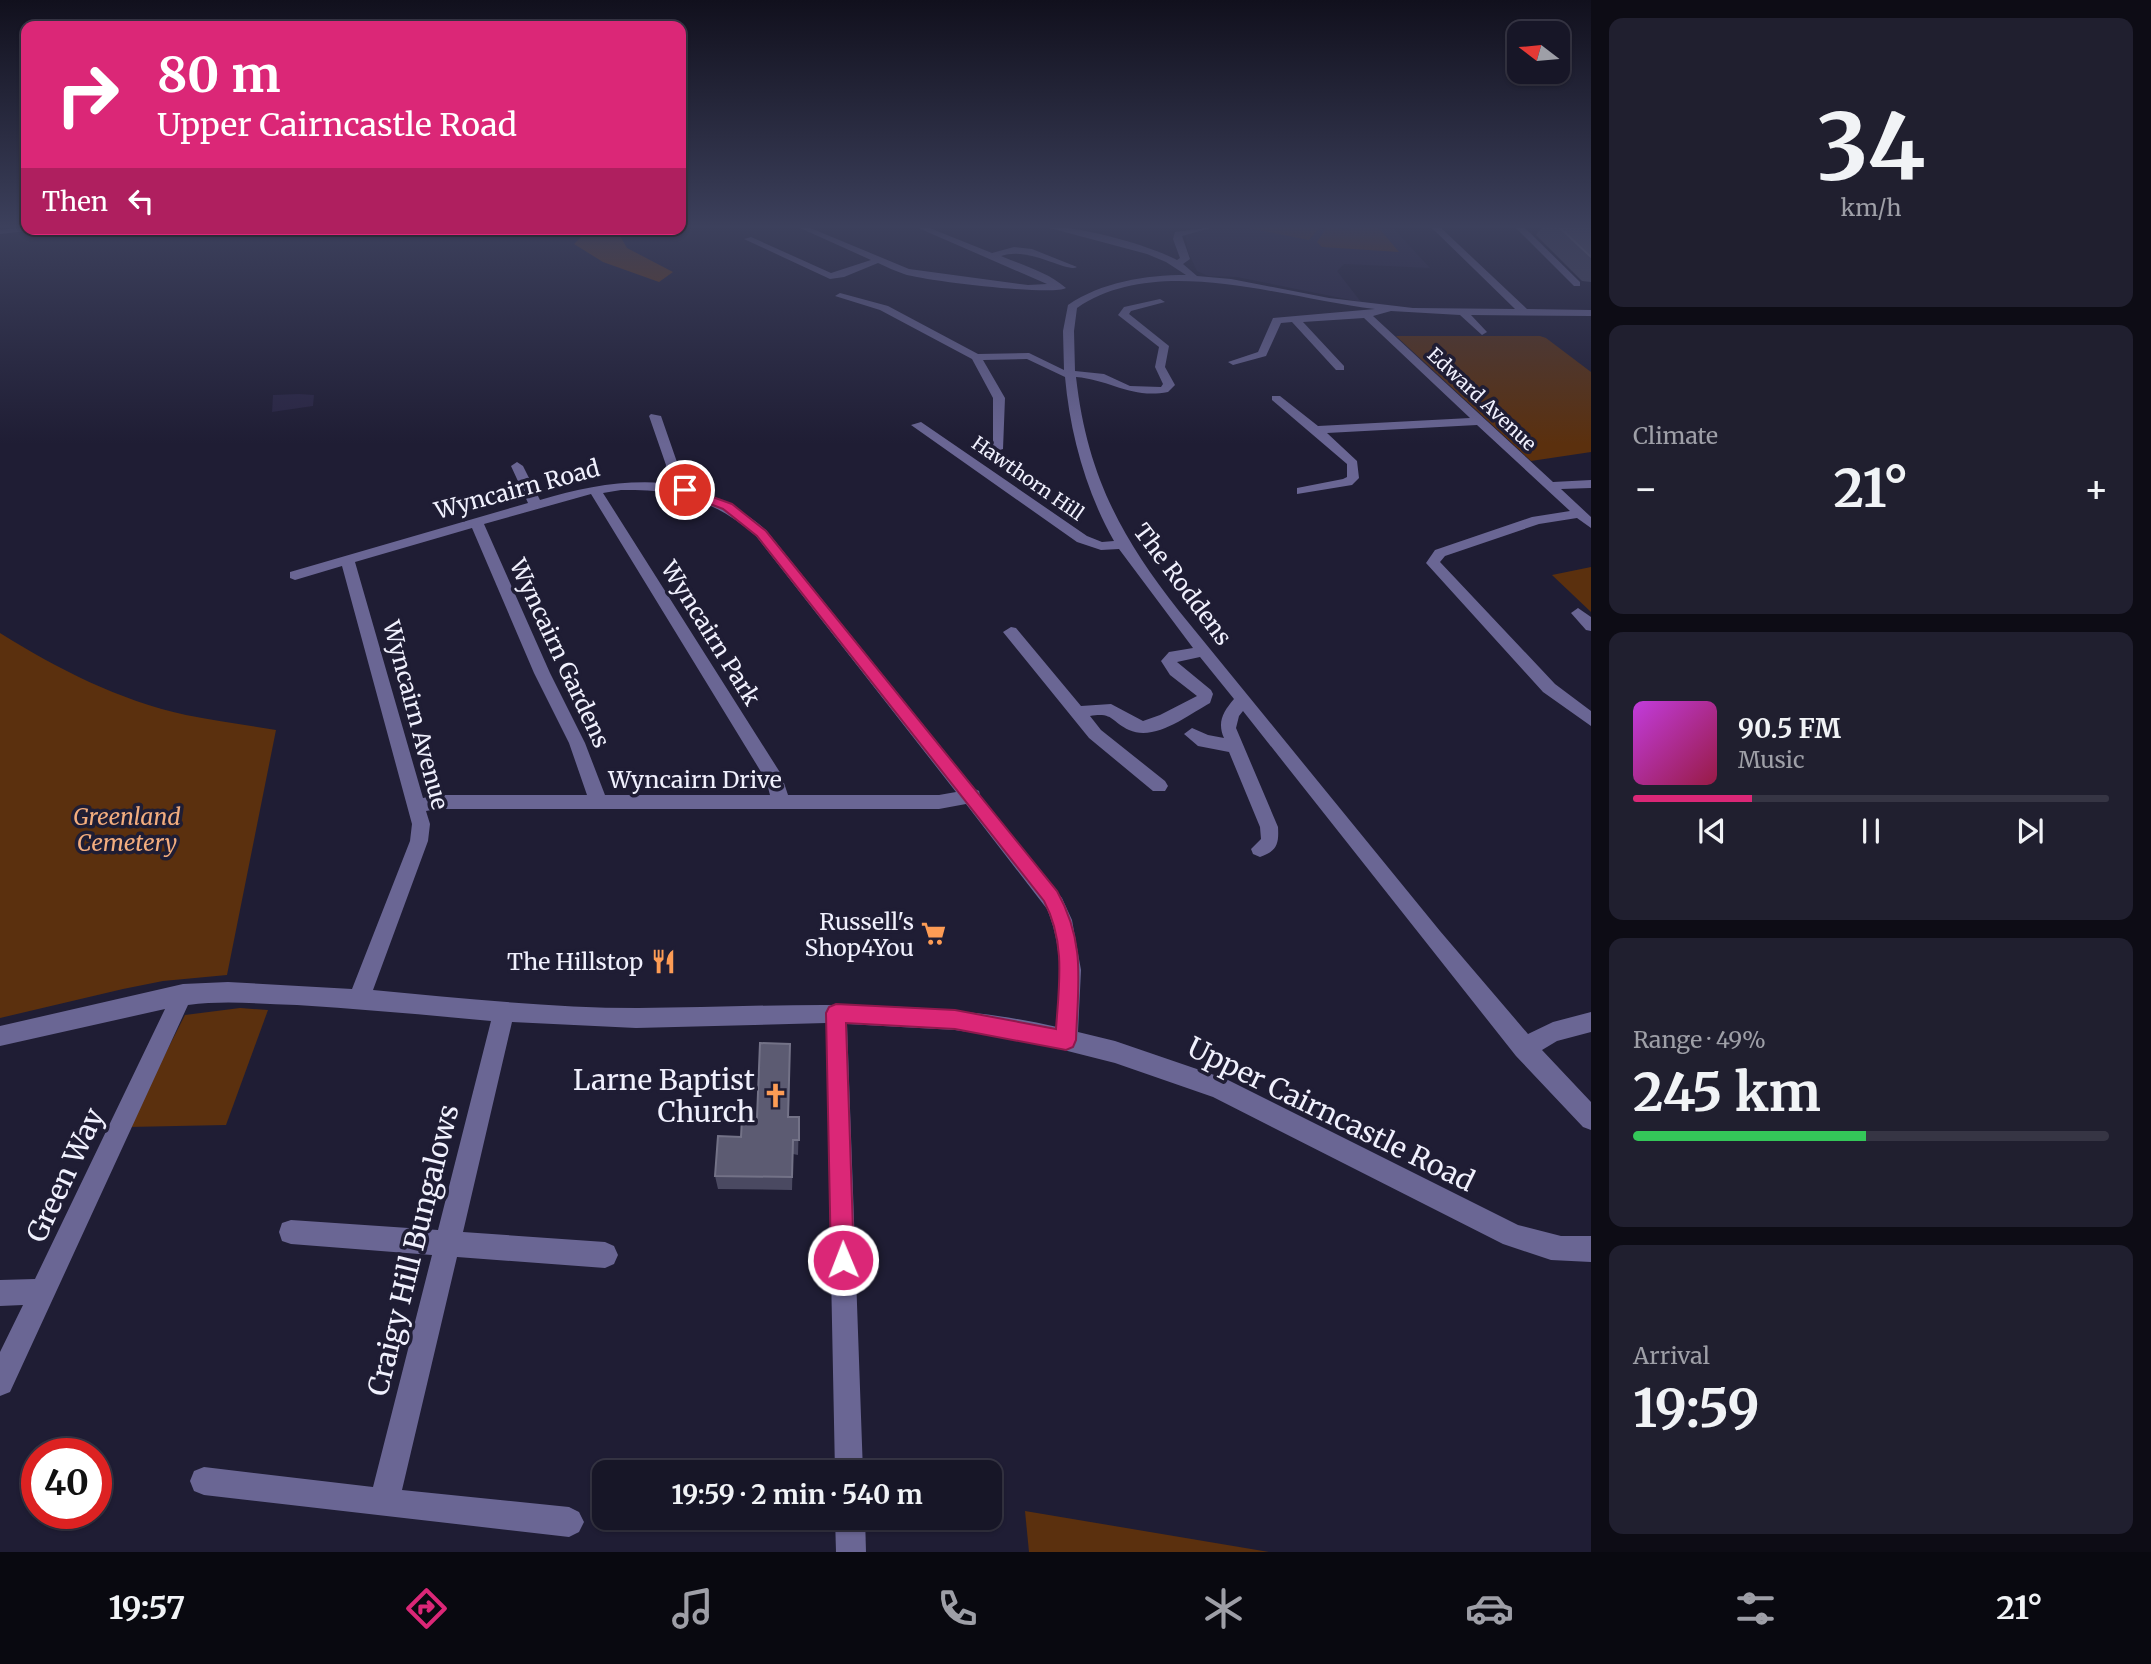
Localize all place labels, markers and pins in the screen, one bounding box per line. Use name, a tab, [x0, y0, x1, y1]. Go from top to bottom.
pin	[655, 460, 715, 520]
place label: Russell's Shop4You	[805, 907, 914, 962]
supermarket icon: Russell's Shop4You	[920, 920, 948, 948]
place label: The Hillstop	[507, 947, 643, 976]
restaurant icon: The Hillstop	[649, 947, 677, 975]
place label: Larne Baptist Church	[573, 1062, 755, 1130]
church icon: Larne Baptist Church	[761, 1082, 789, 1110]

